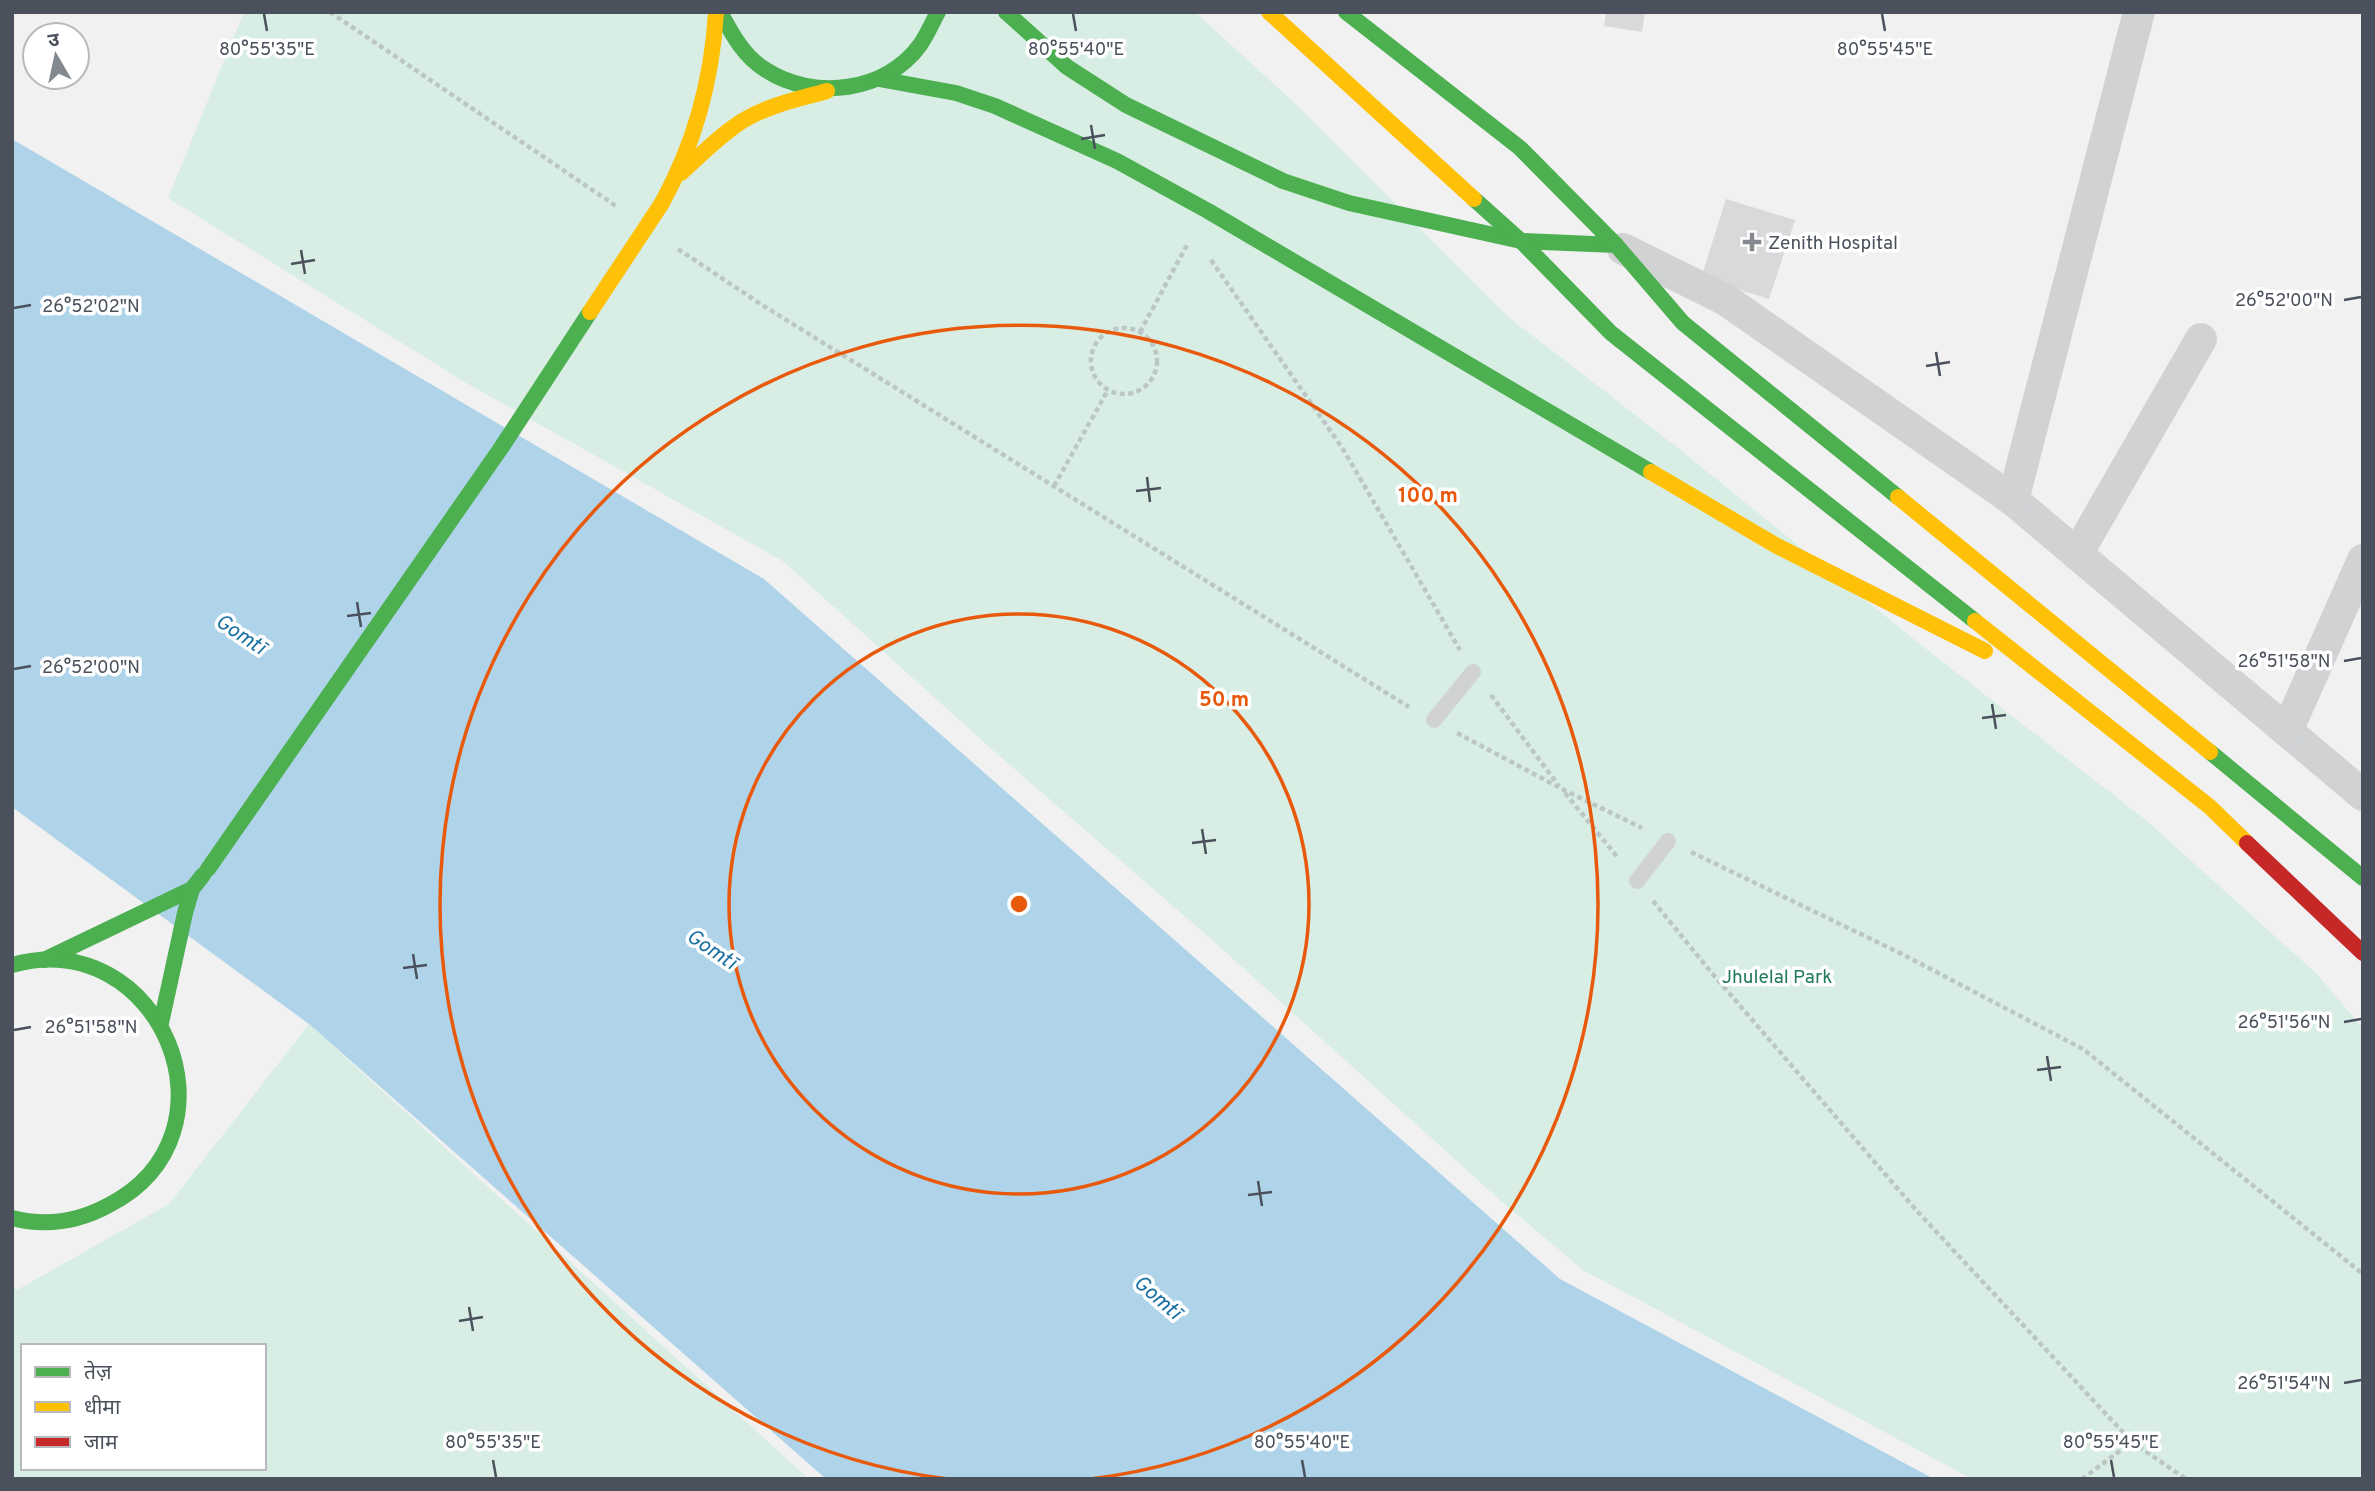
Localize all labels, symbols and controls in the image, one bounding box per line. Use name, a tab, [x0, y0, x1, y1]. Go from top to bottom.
north arrow	[21, 21, 91, 91]
text: उ	[46, 28, 62, 54]
text: 80°55'35"E	[219, 39, 315, 62]
text: 80°55'40"E	[1028, 39, 1124, 62]
text: 80°55'45"E	[1837, 39, 1933, 62]
marker: Zenith Hospital	[1742, 232, 1762, 252]
place label: Zenith Hospital	[1768, 232, 1898, 256]
text: 26°52'00"N	[2235, 290, 2333, 313]
text: 26°52'02"N	[42, 296, 140, 319]
text: 100 m	[1398, 483, 1458, 510]
water label: Gomtī	[210, 609, 273, 663]
text: 26°51'58"N	[2237, 651, 2331, 674]
text: 26°52'00"N	[42, 657, 140, 680]
text: 50 m	[1199, 687, 1249, 714]
centre of rings	[1007, 892, 1031, 916]
water label: Gomtī	[681, 924, 744, 978]
park label: Jhulelal Park	[1722, 966, 1832, 990]
text: 26°51'56"N	[2238, 1012, 2330, 1035]
text: 26°51'58"N	[44, 1017, 138, 1040]
water label: Gomtī	[1127, 1270, 1189, 1328]
legend	[21, 1344, 266, 1470]
text: तेज़	[84, 1360, 112, 1387]
text: 26°51'54"N	[2237, 1373, 2331, 1396]
text: धीमा	[84, 1395, 121, 1422]
text: जाम	[84, 1430, 118, 1457]
text: 80°55'35"E	[445, 1432, 541, 1455]
text: 80°55'40"E	[1254, 1432, 1350, 1455]
text: 80°55'45"E	[2063, 1432, 2159, 1455]

